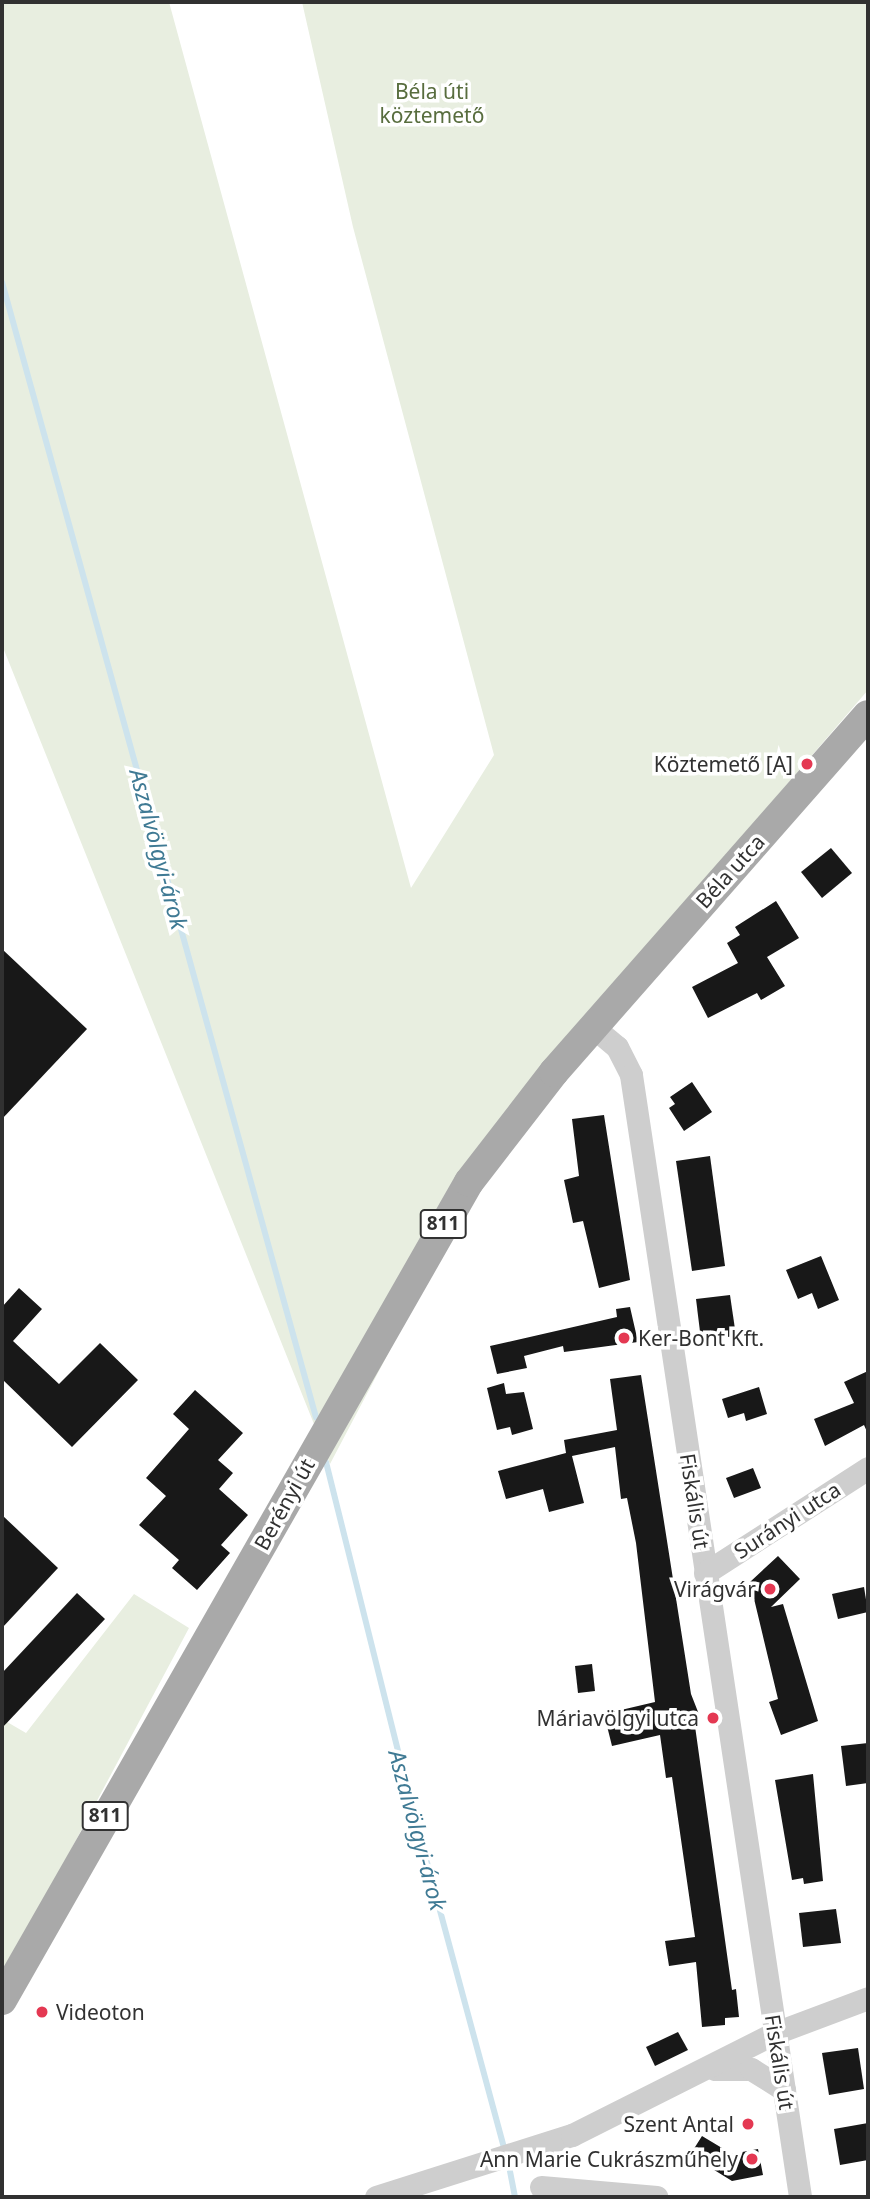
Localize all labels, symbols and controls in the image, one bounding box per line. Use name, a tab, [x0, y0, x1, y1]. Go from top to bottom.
park label: Béla úti köztemető	[380, 78, 484, 128]
place label: Köztemető [A]	[654, 751, 793, 777]
marker: Köztemető [A]	[799, 756, 815, 772]
water label: Aszalvölgyi-árok	[124, 766, 194, 932]
street label: Béla utca	[690, 829, 770, 913]
road number: 811	[418, 1208, 467, 1240]
place label: Ker-Bont Kft.	[638, 1325, 764, 1351]
marker: Ker-Bont Kft.	[616, 1330, 632, 1346]
street label: Fiskális út	[675, 1451, 715, 1551]
street label: Berényi út	[249, 1454, 319, 1554]
street label: Surányi utca	[729, 1476, 845, 1564]
place label: Virágvár	[674, 1576, 756, 1602]
marker: Virágvár	[762, 1581, 778, 1597]
place label: Máriavölgyi utca	[537, 1705, 699, 1731]
marker: Máriavölgyi utca	[705, 1710, 721, 1726]
water label: Aszalvölgyi-árok	[383, 1747, 453, 1913]
road number: 811	[80, 1800, 130, 1832]
place label: Videoton	[56, 1999, 145, 2025]
marker: Videoton	[34, 2004, 50, 2020]
street label: Fiskális út	[760, 2012, 800, 2112]
place label: Szent Antal	[624, 2111, 734, 2137]
marker: Szent Antal	[740, 2116, 756, 2132]
place label: Ann Marie Cukrászműhely	[480, 2146, 738, 2172]
marker: Ann Marie Cukrászműhely	[744, 2151, 760, 2167]

